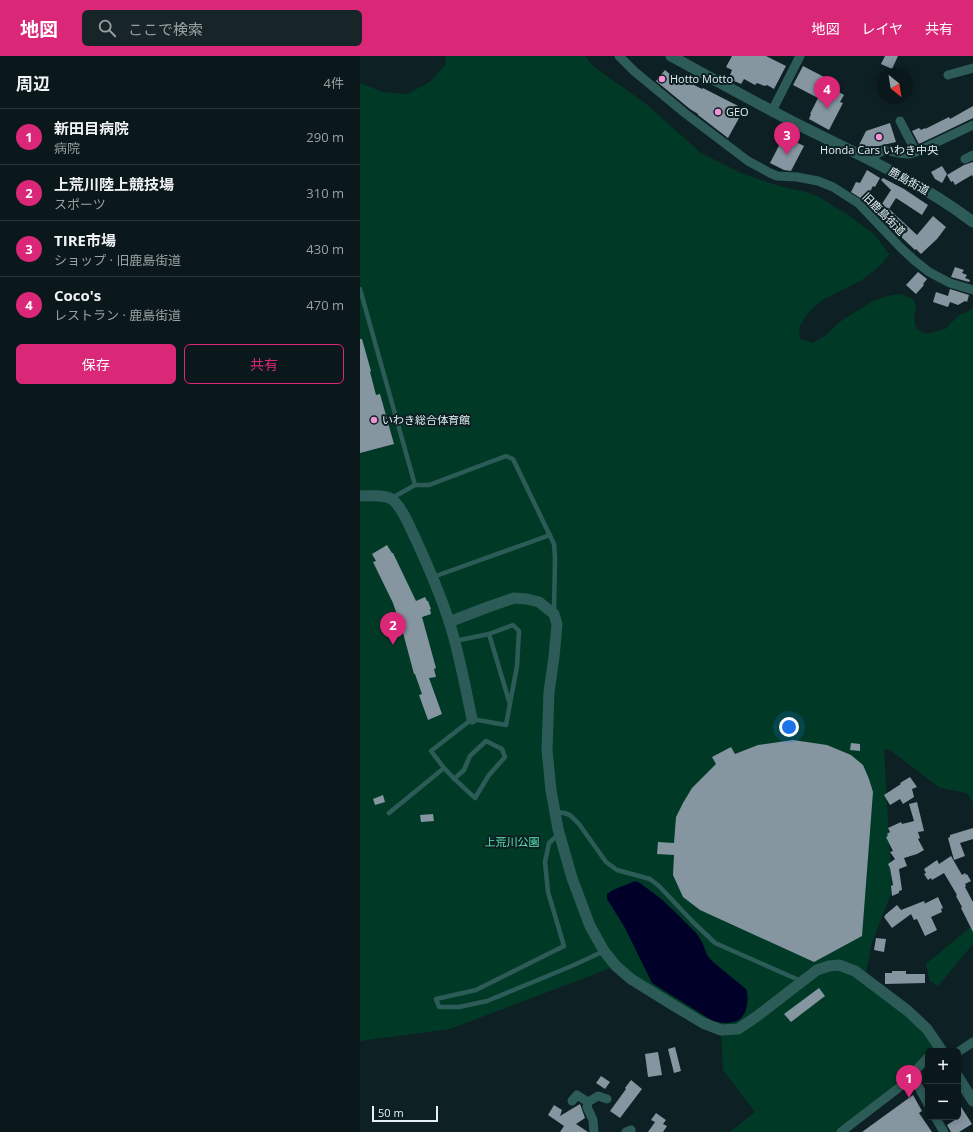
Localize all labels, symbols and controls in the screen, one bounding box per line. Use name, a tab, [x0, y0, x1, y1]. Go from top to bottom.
search box	[82, 10, 362, 46]
text: 地図	[20, 16, 58, 42]
icon: search	[96, 17, 118, 39]
text: ここで検索	[128, 19, 203, 39]
text: 地図	[811, 19, 839, 38]
text: レイヤ	[861, 19, 903, 38]
text: 共有	[925, 19, 953, 38]
north arrow	[877, 68, 913, 104]
place label: Hotto Motto	[670, 71, 733, 86]
text: 周辺	[16, 72, 50, 95]
text: 4件	[324, 74, 344, 92]
marker: Hotto Motto	[657, 74, 667, 84]
pin: 4	[814, 76, 840, 109]
place label: GEO	[726, 104, 749, 119]
marker: GEO	[713, 107, 723, 117]
text: 新田目病院	[54, 118, 129, 138]
pin: 3	[774, 122, 800, 155]
text: 1	[25, 128, 33, 146]
text: 290 m	[306, 128, 344, 146]
marker: Honda Cars いわき中央	[874, 132, 884, 142]
text: 病院	[54, 139, 80, 157]
place label: Honda Cars いわき中央	[820, 142, 939, 157]
street label: 鹿島街道	[886, 163, 932, 198]
text: 上荒川陸上競技場	[54, 174, 174, 194]
text: 2	[25, 184, 33, 202]
text: 310 m	[306, 184, 344, 202]
street label: 旧鹿島街道	[860, 189, 909, 238]
text: スポーツ	[54, 195, 106, 213]
text: TIRE市場	[54, 230, 116, 250]
text: 3	[25, 240, 33, 258]
text: 430 m	[306, 240, 344, 258]
text: ショップ · 旧鹿島街道	[54, 251, 181, 269]
text: Coco's	[54, 285, 101, 305]
text: 4	[25, 296, 33, 314]
text: 470 m	[306, 296, 344, 314]
text: レストラン · 鹿島街道	[54, 306, 181, 324]
button: 保存	[16, 344, 176, 384]
button: 共有	[184, 344, 344, 384]
place label: いわき総合体育館	[382, 412, 470, 427]
marker: いわき総合体育館	[369, 415, 379, 425]
pin: 2	[380, 612, 406, 645]
your location	[779, 717, 799, 737]
park label: 上荒川公園	[485, 834, 540, 849]
map controls	[925, 1048, 961, 1120]
button: +	[925, 1048, 961, 1084]
pin: 1	[896, 1065, 922, 1098]
button: −	[925, 1084, 961, 1120]
scale bar	[372, 1104, 438, 1123]
text: 50 m	[378, 1105, 404, 1120]

